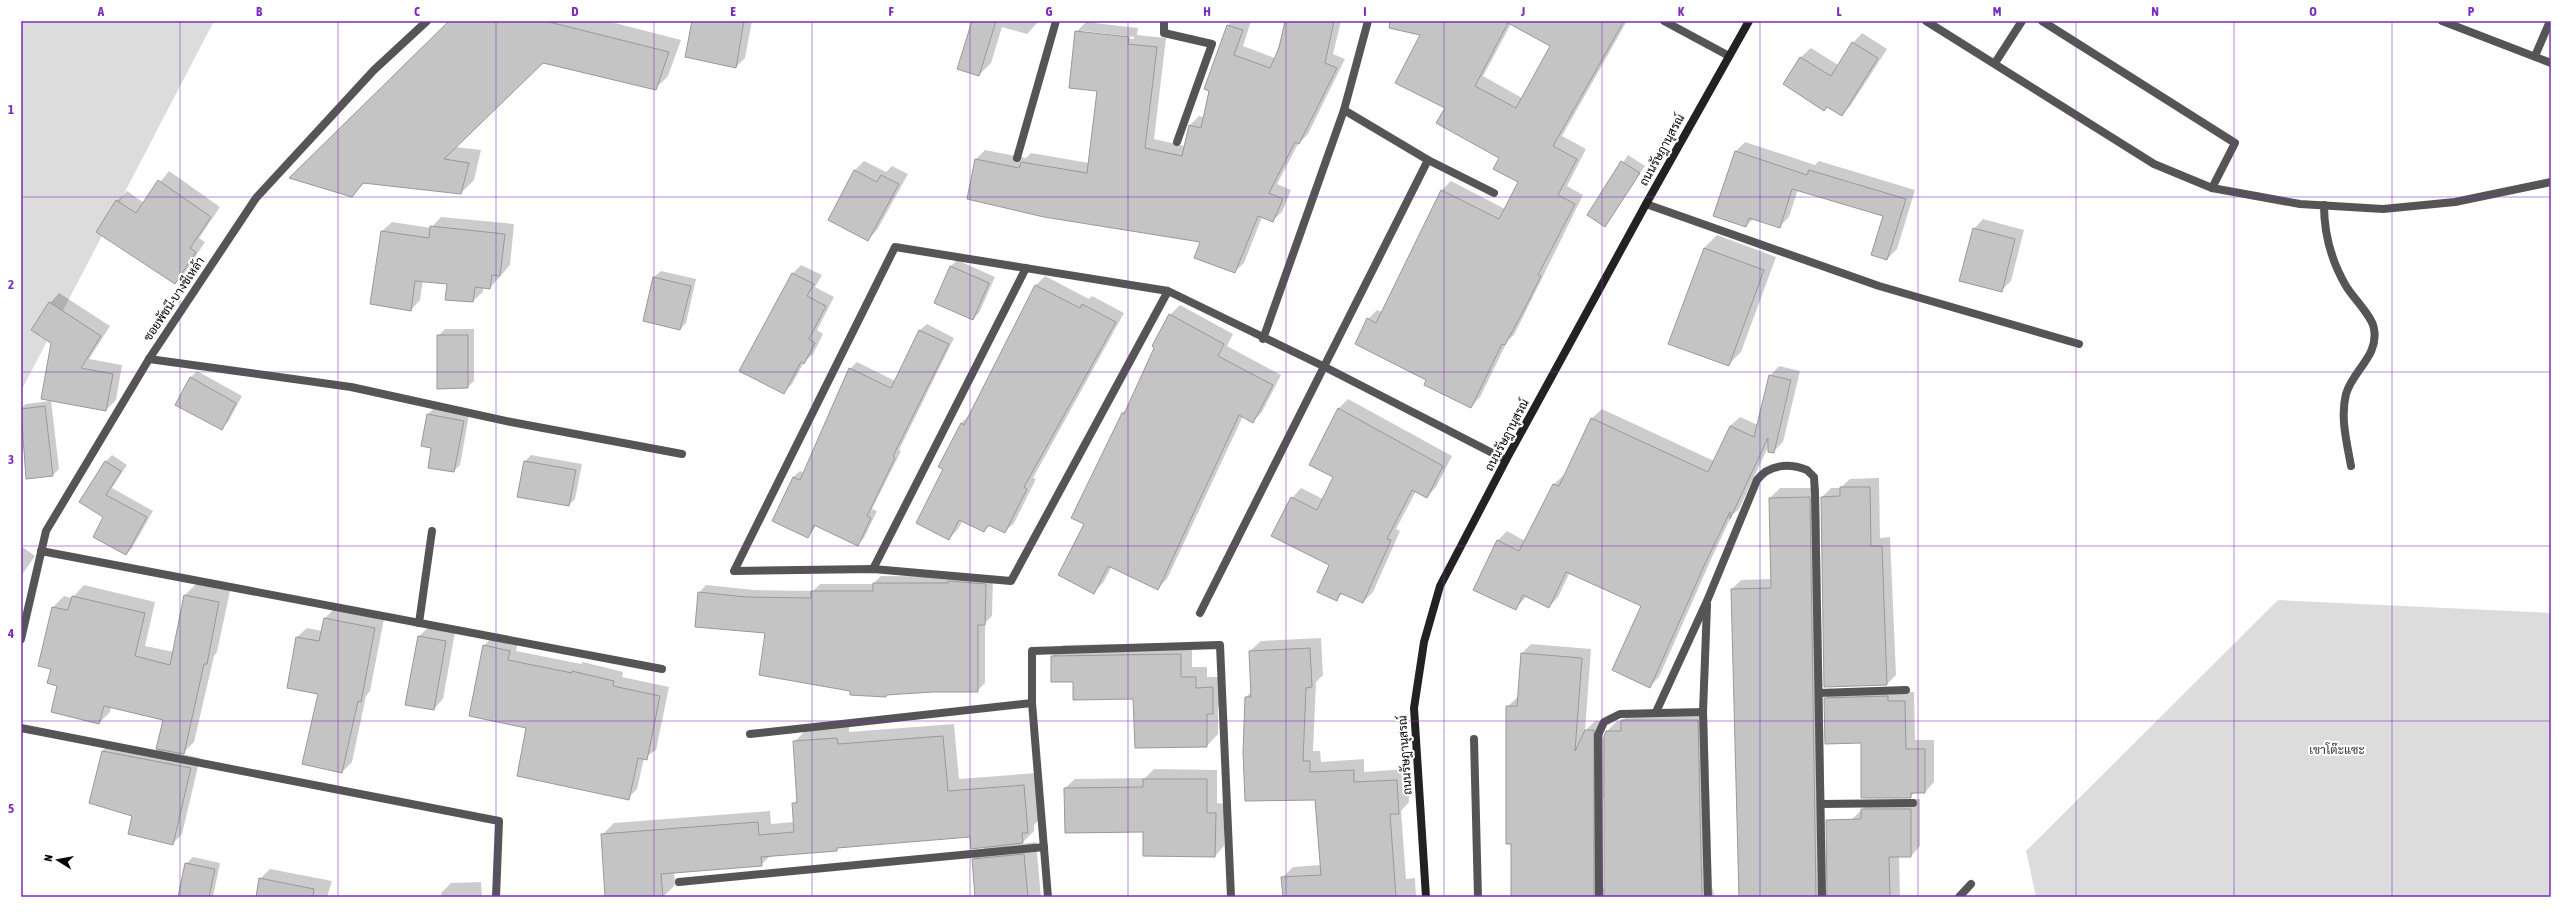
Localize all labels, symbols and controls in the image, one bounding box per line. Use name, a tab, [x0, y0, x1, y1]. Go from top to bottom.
text: A	[97, 4, 105, 19]
text: B	[256, 4, 263, 19]
text: C	[414, 4, 420, 19]
text: D	[571, 4, 579, 19]
text: E	[730, 4, 736, 19]
text: F	[888, 4, 894, 19]
text: G	[1046, 4, 1053, 19]
text: H	[1203, 4, 1211, 19]
text: I	[1363, 4, 1367, 19]
text: J	[1520, 4, 1525, 19]
text: K	[1678, 4, 1685, 19]
text: L	[1836, 4, 1842, 19]
text: M	[1993, 4, 2002, 19]
text: N	[2151, 4, 2159, 19]
text: O	[2309, 4, 2317, 19]
text: P	[2468, 4, 2475, 19]
text: 1	[8, 102, 14, 117]
street label: ถนนรัษฎานุสรณ์	[1636, 111, 1689, 189]
street label: ซอยพัชนี-บางชีเหล้า	[140, 254, 207, 344]
text: 2	[8, 277, 14, 292]
street label: ถนนรัษฎานุสรณ์	[1481, 396, 1534, 474]
text: 3	[8, 452, 14, 467]
text: 4	[7, 626, 14, 641]
street label: ถนนรัษฎานุสรณ์	[1394, 715, 1417, 795]
park label: เขาโต๊ะแซะ	[2309, 742, 2365, 757]
text: 5	[8, 801, 14, 816]
north arrow	[38, 840, 78, 880]
text: N	[42, 854, 55, 862]

